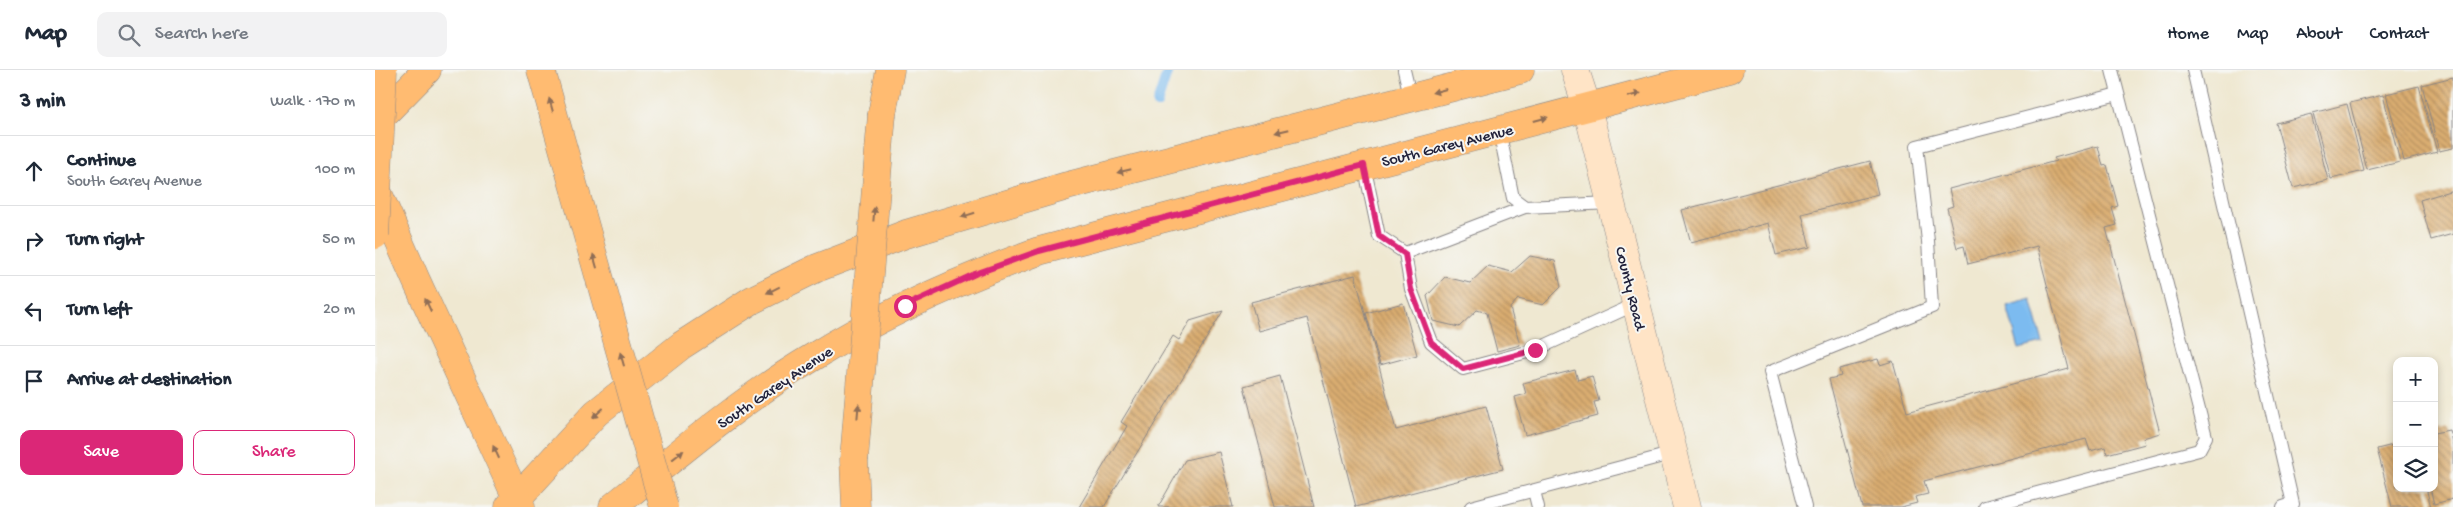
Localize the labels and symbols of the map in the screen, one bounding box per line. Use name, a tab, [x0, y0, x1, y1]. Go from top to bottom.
one-way arrow	[1432, 87, 1447, 95]
one-way arrow	[1626, 91, 1642, 99]
one-way arrow	[547, 97, 555, 112]
one-way arrow	[1533, 115, 1548, 123]
street label: South Garey Avenue	[1380, 122, 1516, 173]
one-way arrow	[1274, 127, 1289, 135]
one-way arrow	[1117, 168, 1132, 176]
one-way arrow	[871, 206, 879, 222]
one-way arrow	[960, 211, 975, 219]
street label: County Road	[1609, 245, 1649, 334]
one-way arrow	[591, 254, 599, 269]
one-way arrow	[766, 286, 780, 294]
route start	[894, 295, 917, 318]
one-way arrow	[423, 298, 431, 312]
route end	[1524, 339, 1547, 362]
street label: South Garey Avenue	[715, 343, 838, 434]
one-way arrow	[618, 351, 626, 366]
one-way arrow	[855, 403, 863, 419]
one-way arrow	[592, 407, 604, 419]
one-way arrow	[492, 445, 500, 459]
one-way arrow	[671, 449, 684, 460]

